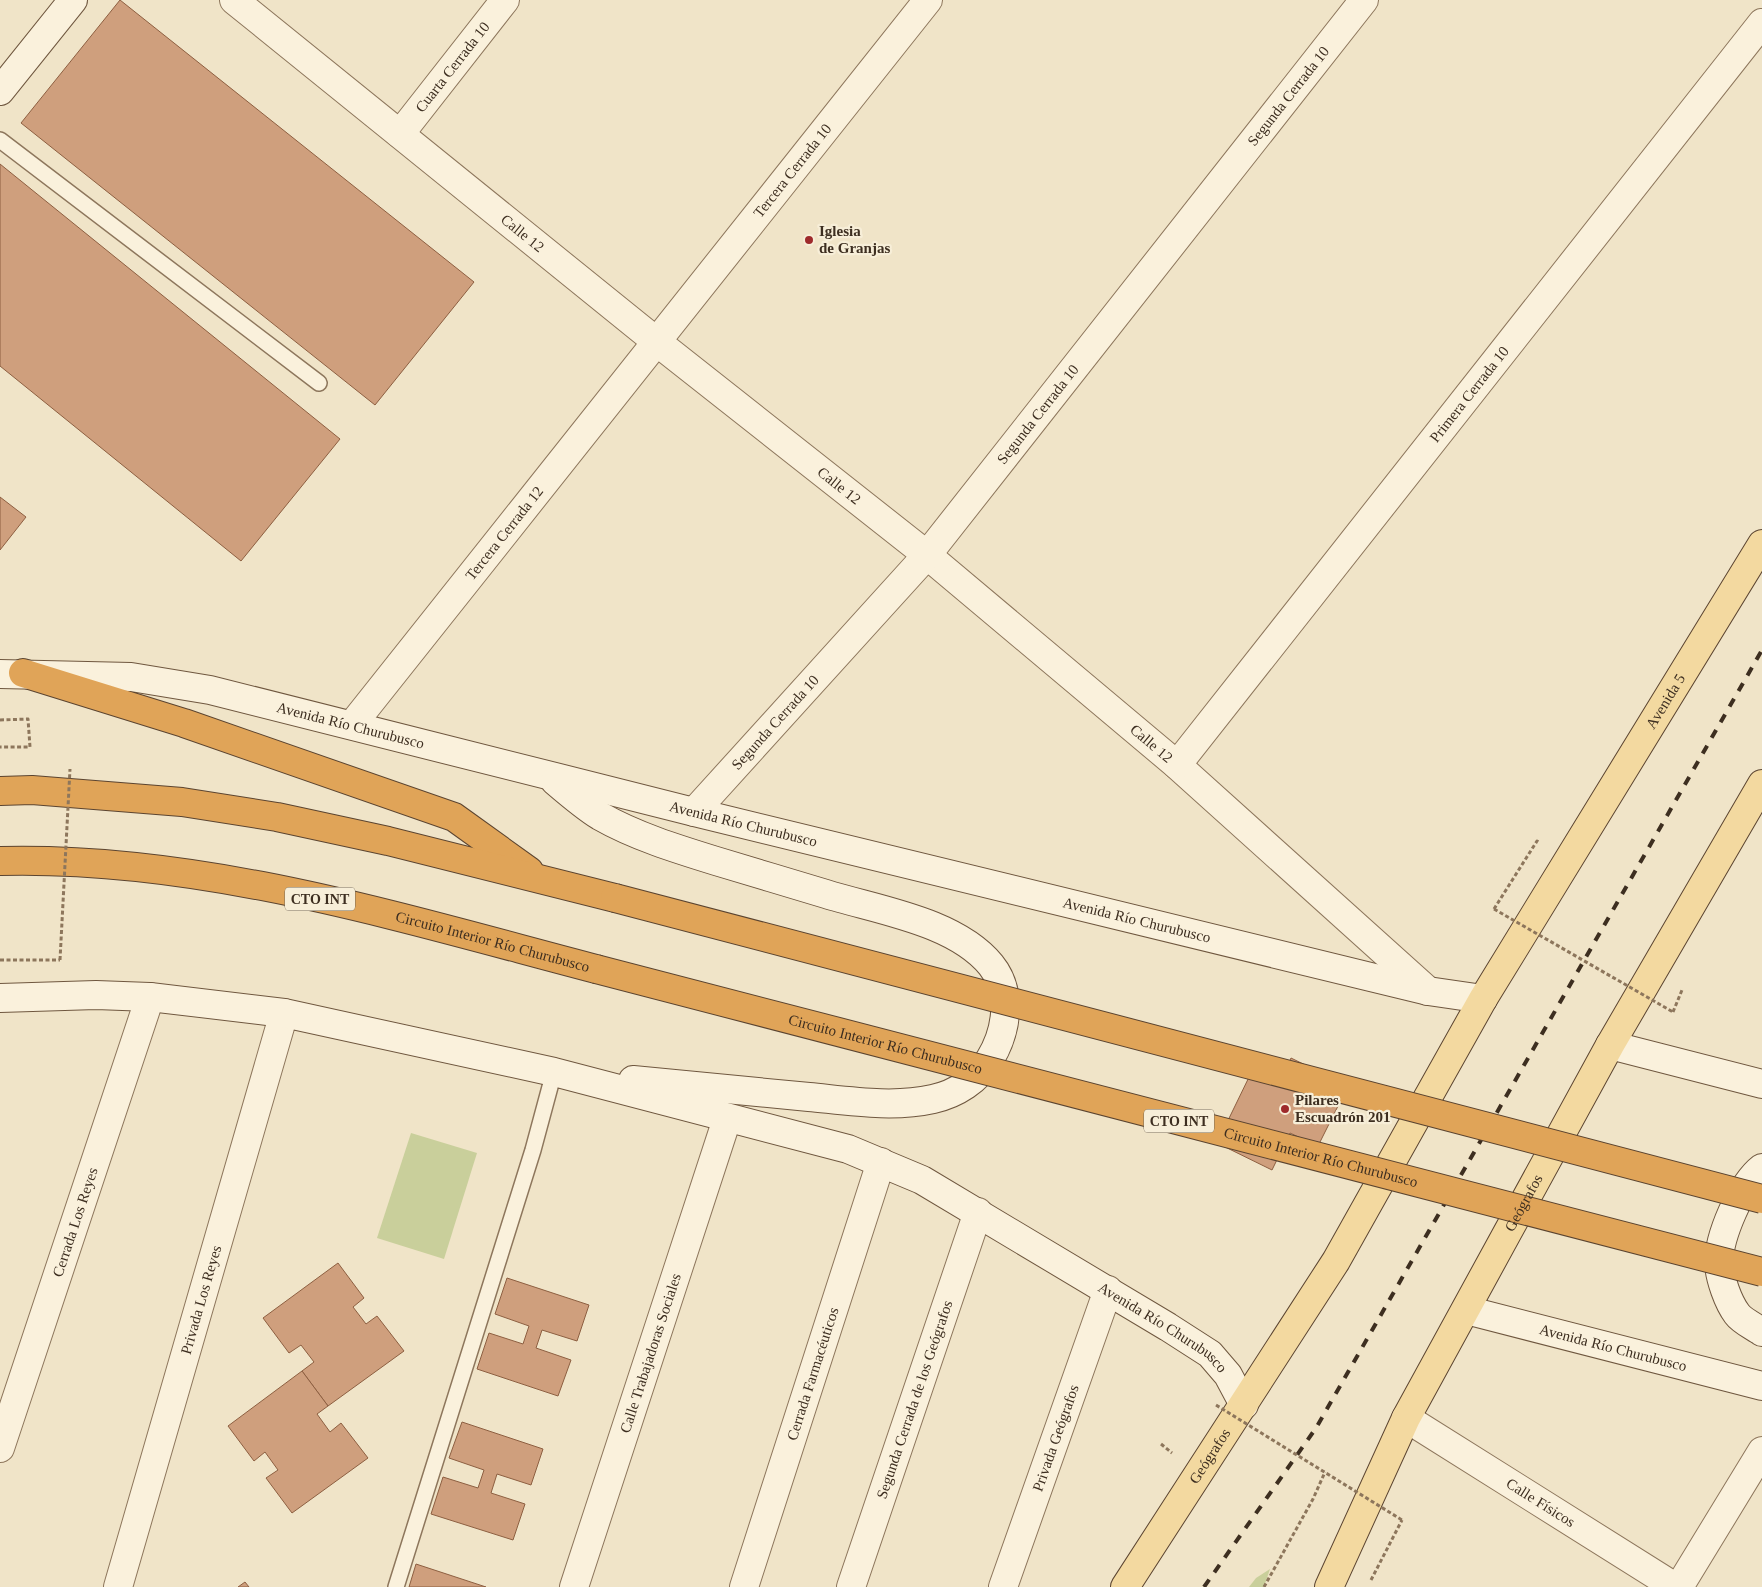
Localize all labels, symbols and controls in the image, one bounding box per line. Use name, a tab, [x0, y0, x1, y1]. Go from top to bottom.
street label: Cuarta Cerrada 10	[412, 19, 493, 115]
street label: Segunda Cerrada 10	[1244, 43, 1332, 149]
street label: Tercera Cerrada 10	[750, 121, 834, 221]
street label: Calle 12	[498, 211, 547, 255]
place label: Iglesia de Granjas	[819, 223, 890, 256]
marker: Iglesia de Granjas	[803, 234, 815, 246]
street label: Primera Cerrada 10	[1427, 343, 1512, 445]
street label: Segunda Cerrada 10	[994, 362, 1082, 467]
street label: Calle 12	[814, 464, 864, 508]
street label: Tercera Cerrada 12	[462, 483, 546, 583]
street label: Avenida 5	[1643, 671, 1688, 731]
street label: Segunda Cerrada 10	[728, 672, 822, 773]
street label: Avenida Río Churubusco	[275, 699, 426, 752]
street label: Calle 12	[1127, 721, 1176, 766]
street label: Avenida Río Churubusco	[668, 798, 819, 850]
road number: CTO INT	[285, 888, 355, 911]
street label: Avenida Río Churubusco	[1061, 894, 1212, 946]
street label: Circuito Interior Río Churubusco	[394, 908, 591, 975]
street label: Circuito Interior Río Churubusco	[787, 1011, 984, 1077]
place label: Pilares Escuadrón 201	[1295, 1092, 1390, 1125]
marker: Pilares Escuadrón 201	[1279, 1103, 1291, 1115]
road number: CTO INT	[1144, 1110, 1214, 1132]
street label: Circuito Interior Río Churubusco	[1222, 1125, 1420, 1190]
street label: Cerrada Los Reyes	[49, 1165, 101, 1279]
street label: Geógrafos	[1502, 1171, 1546, 1234]
street label: Privada Los Reyes	[178, 1243, 224, 1356]
street label: Calle Trabajadoras Sociales	[617, 1271, 684, 1435]
street label: Avenida Río Churubusco	[1095, 1279, 1230, 1376]
street label: Segunda Cerrada de los Geógrafos	[874, 1298, 956, 1501]
street label: Cerrada Farmacéuticos	[784, 1305, 842, 1442]
street label: Avenida Río Churubusco	[1538, 1321, 1689, 1374]
street label: Privada Geógrafos	[1029, 1382, 1082, 1494]
street label: Geógrafos	[1186, 1425, 1234, 1487]
street label: Calle Físicos	[1503, 1475, 1578, 1530]

